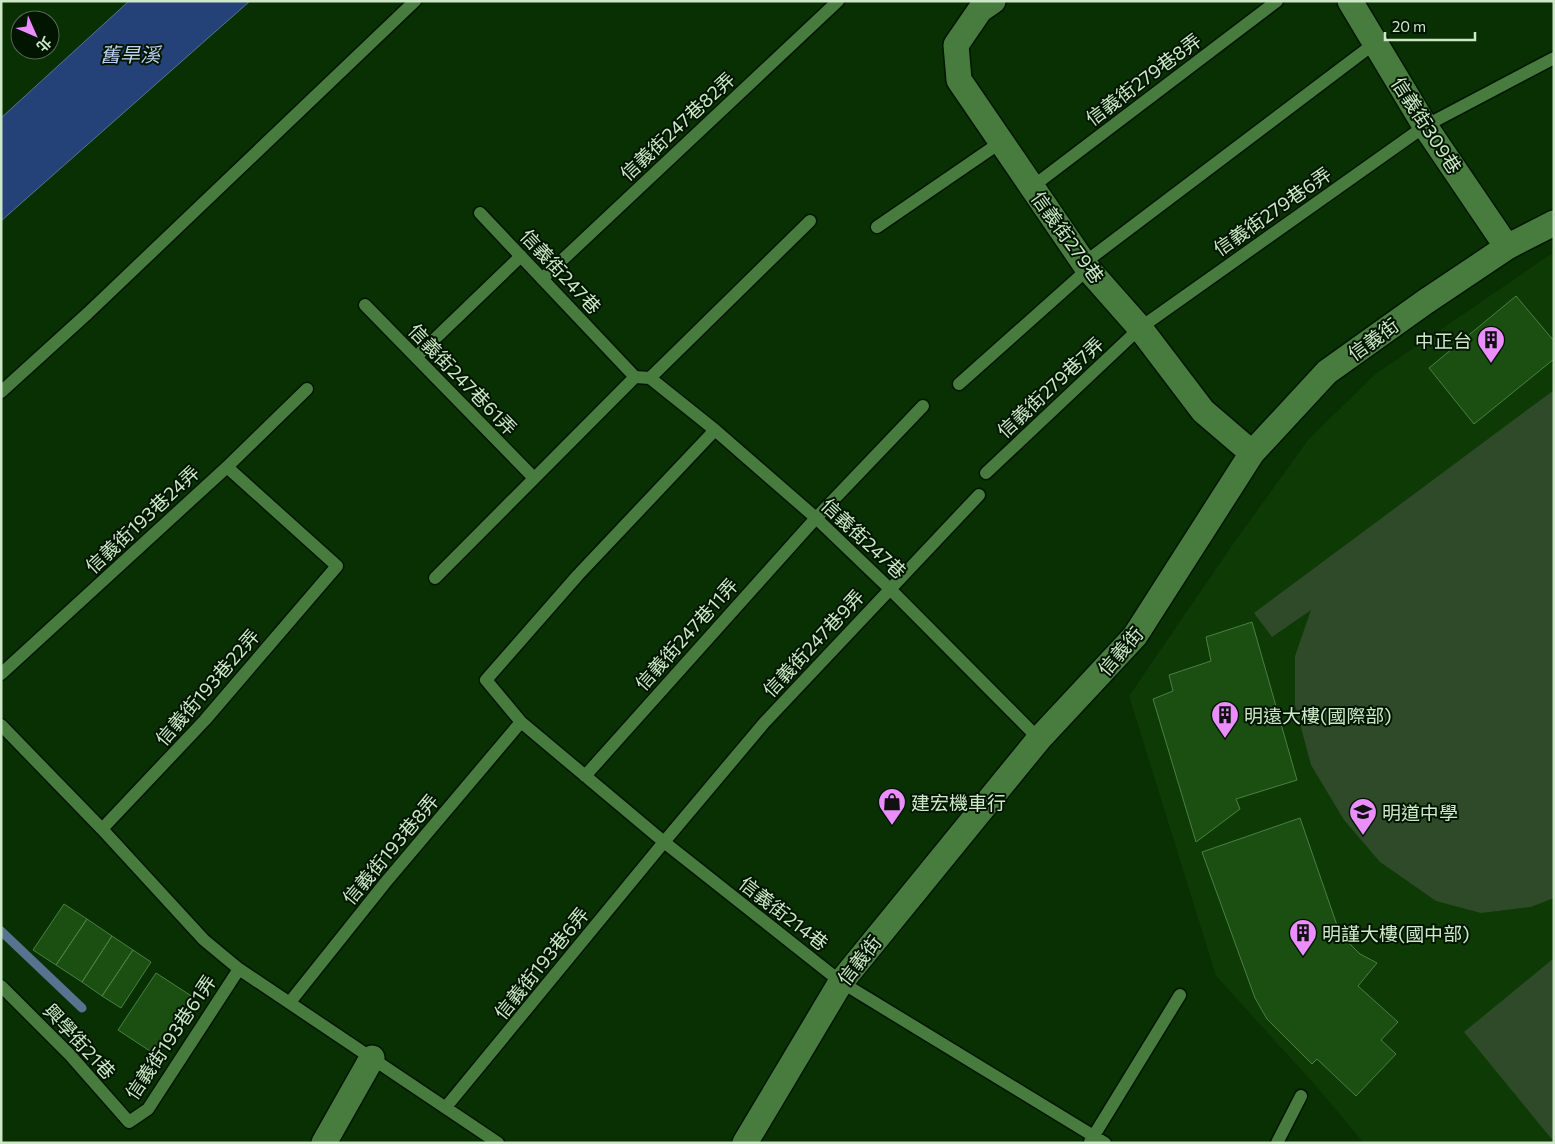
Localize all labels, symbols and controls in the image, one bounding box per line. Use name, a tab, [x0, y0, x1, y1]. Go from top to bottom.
north arrow	[10, 10, 60, 60]
scale bar	[1385, 10, 1475, 42]
text: 20 m	[1392, 17, 1426, 35]
street label: 信義街279巷8弄	[1081, 28, 1205, 130]
text: 北	[34, 34, 56, 56]
water label: 舊旱溪	[100, 42, 163, 66]
street label: 信義街247巷82弄	[615, 67, 739, 185]
street label: 信義街309巷	[1387, 72, 1467, 178]
street label: 信義街279巷6弄	[1209, 162, 1335, 260]
street label: 信義街279巷	[1027, 187, 1109, 287]
street label: 信義街247巷	[516, 224, 606, 318]
street label: 信義街	[1343, 313, 1403, 365]
street label: 信義街247巷61弄	[404, 319, 522, 439]
building icon: 中正台	[1476, 325, 1506, 364]
place label: 中正台	[1415, 329, 1472, 352]
street label: 信義街279巷7弄	[992, 332, 1108, 442]
street label: 信義街193巷24弄	[80, 460, 204, 578]
street label: 信義街247巷	[817, 493, 911, 583]
street label: 信義街247巷11弄	[630, 573, 742, 695]
street label: 信義街247巷9弄	[758, 585, 868, 701]
street label: 信義街	[1093, 622, 1147, 680]
street label: 信義街193巷22弄	[150, 624, 264, 750]
building icon: 明遠大樓(國際部)	[1210, 700, 1240, 739]
place label: 明遠大樓(國際部)	[1244, 704, 1392, 727]
shop icon: 建宏機車行	[877, 787, 907, 826]
street label: 信義街193巷8弄	[337, 789, 443, 909]
place label: 建宏機車行	[911, 791, 1006, 814]
school or university icon: 明道中學	[1348, 797, 1378, 836]
place label: 明道中學	[1382, 801, 1458, 824]
street label: 信義街214巷	[735, 871, 833, 955]
street label: 信義街193巷6弄	[489, 903, 593, 1023]
building icon: 明謹大樓(國中部)	[1288, 918, 1318, 957]
place label: 明謹大樓(國中部)	[1322, 922, 1470, 945]
street label: 信義街	[832, 930, 886, 990]
street label: 信義街193巷61弄	[120, 970, 220, 1104]
street label: 興學街21巷	[39, 999, 121, 1083]

